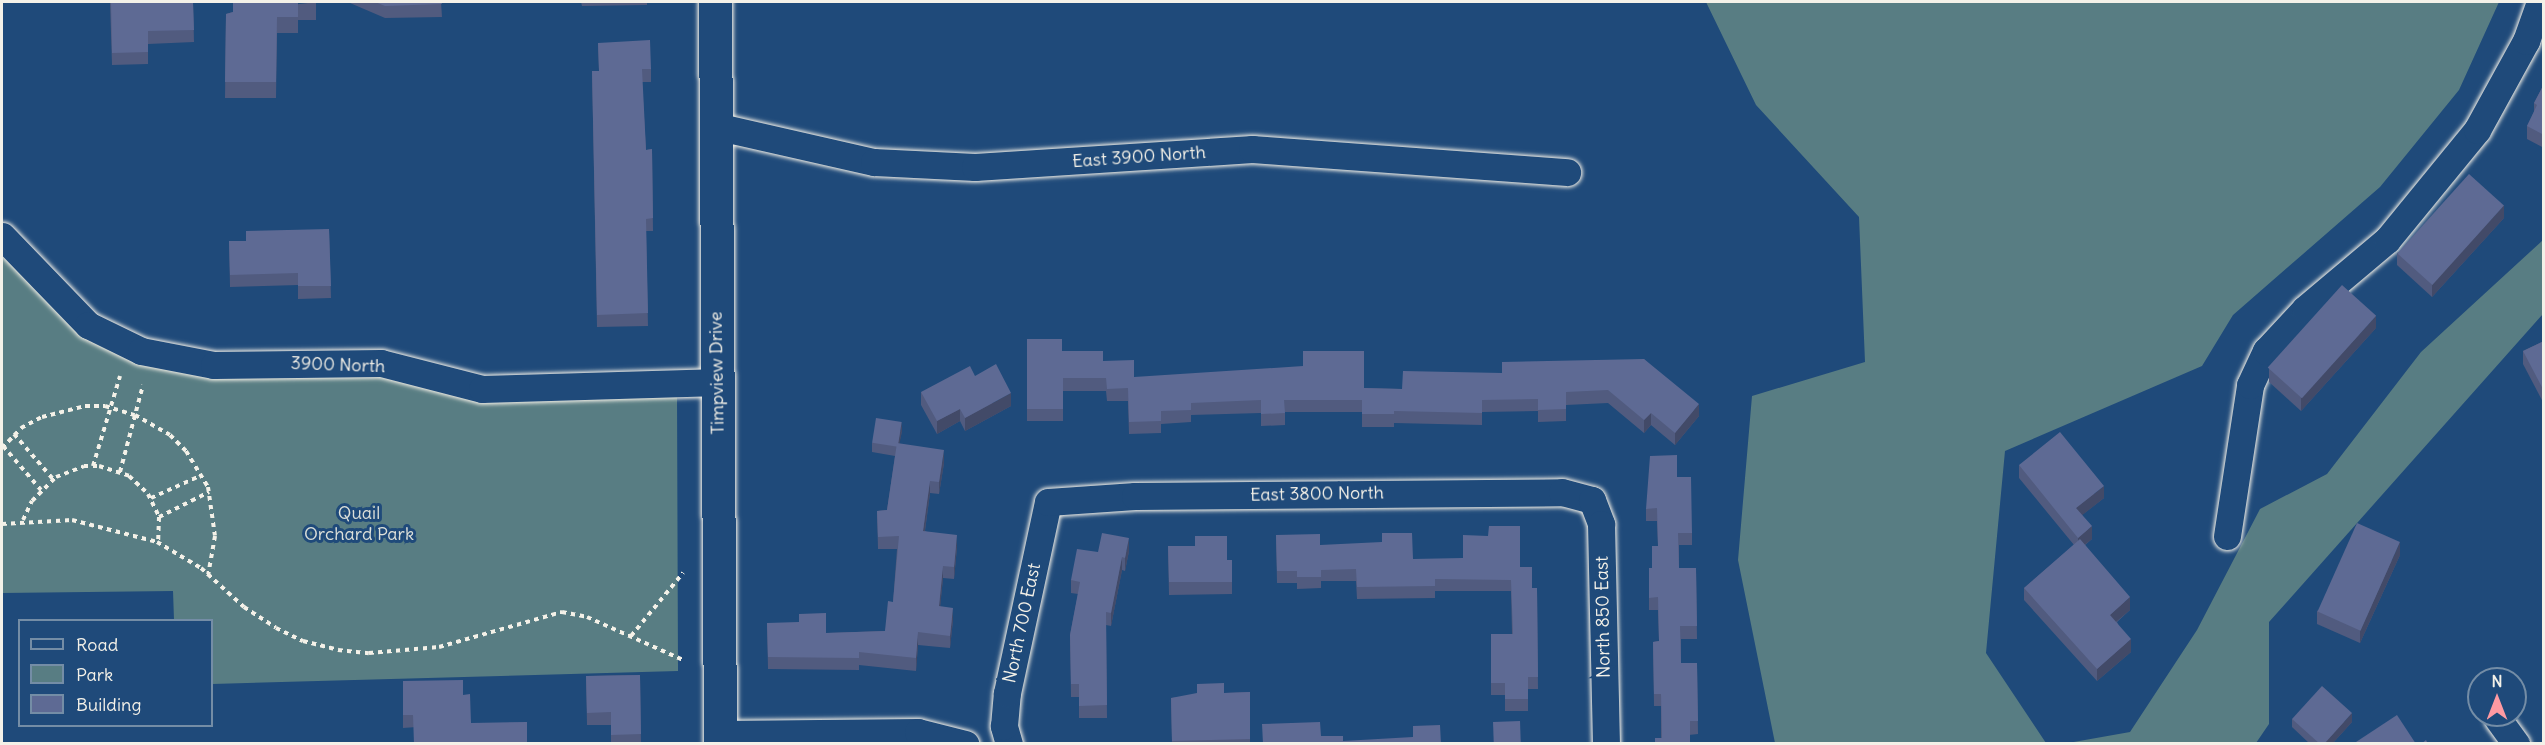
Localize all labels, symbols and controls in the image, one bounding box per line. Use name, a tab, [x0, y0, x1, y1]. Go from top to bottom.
street label: East 3900 North	[1071, 142, 1207, 172]
street label: Timpview Drive	[705, 311, 729, 435]
street label: 3900 North	[290, 353, 386, 377]
street label: East 3800 North	[1250, 482, 1384, 506]
park label: Quail Orchard Park	[304, 503, 414, 546]
street label: North 850 East	[1591, 556, 1615, 678]
street label: North 700 East	[999, 561, 1045, 685]
legend	[18, 619, 213, 727]
text: Road	[76, 633, 118, 656]
text: Park	[76, 663, 113, 686]
north arrow	[2467, 667, 2527, 727]
text: N	[2491, 671, 2503, 691]
text: Building	[76, 693, 141, 716]

